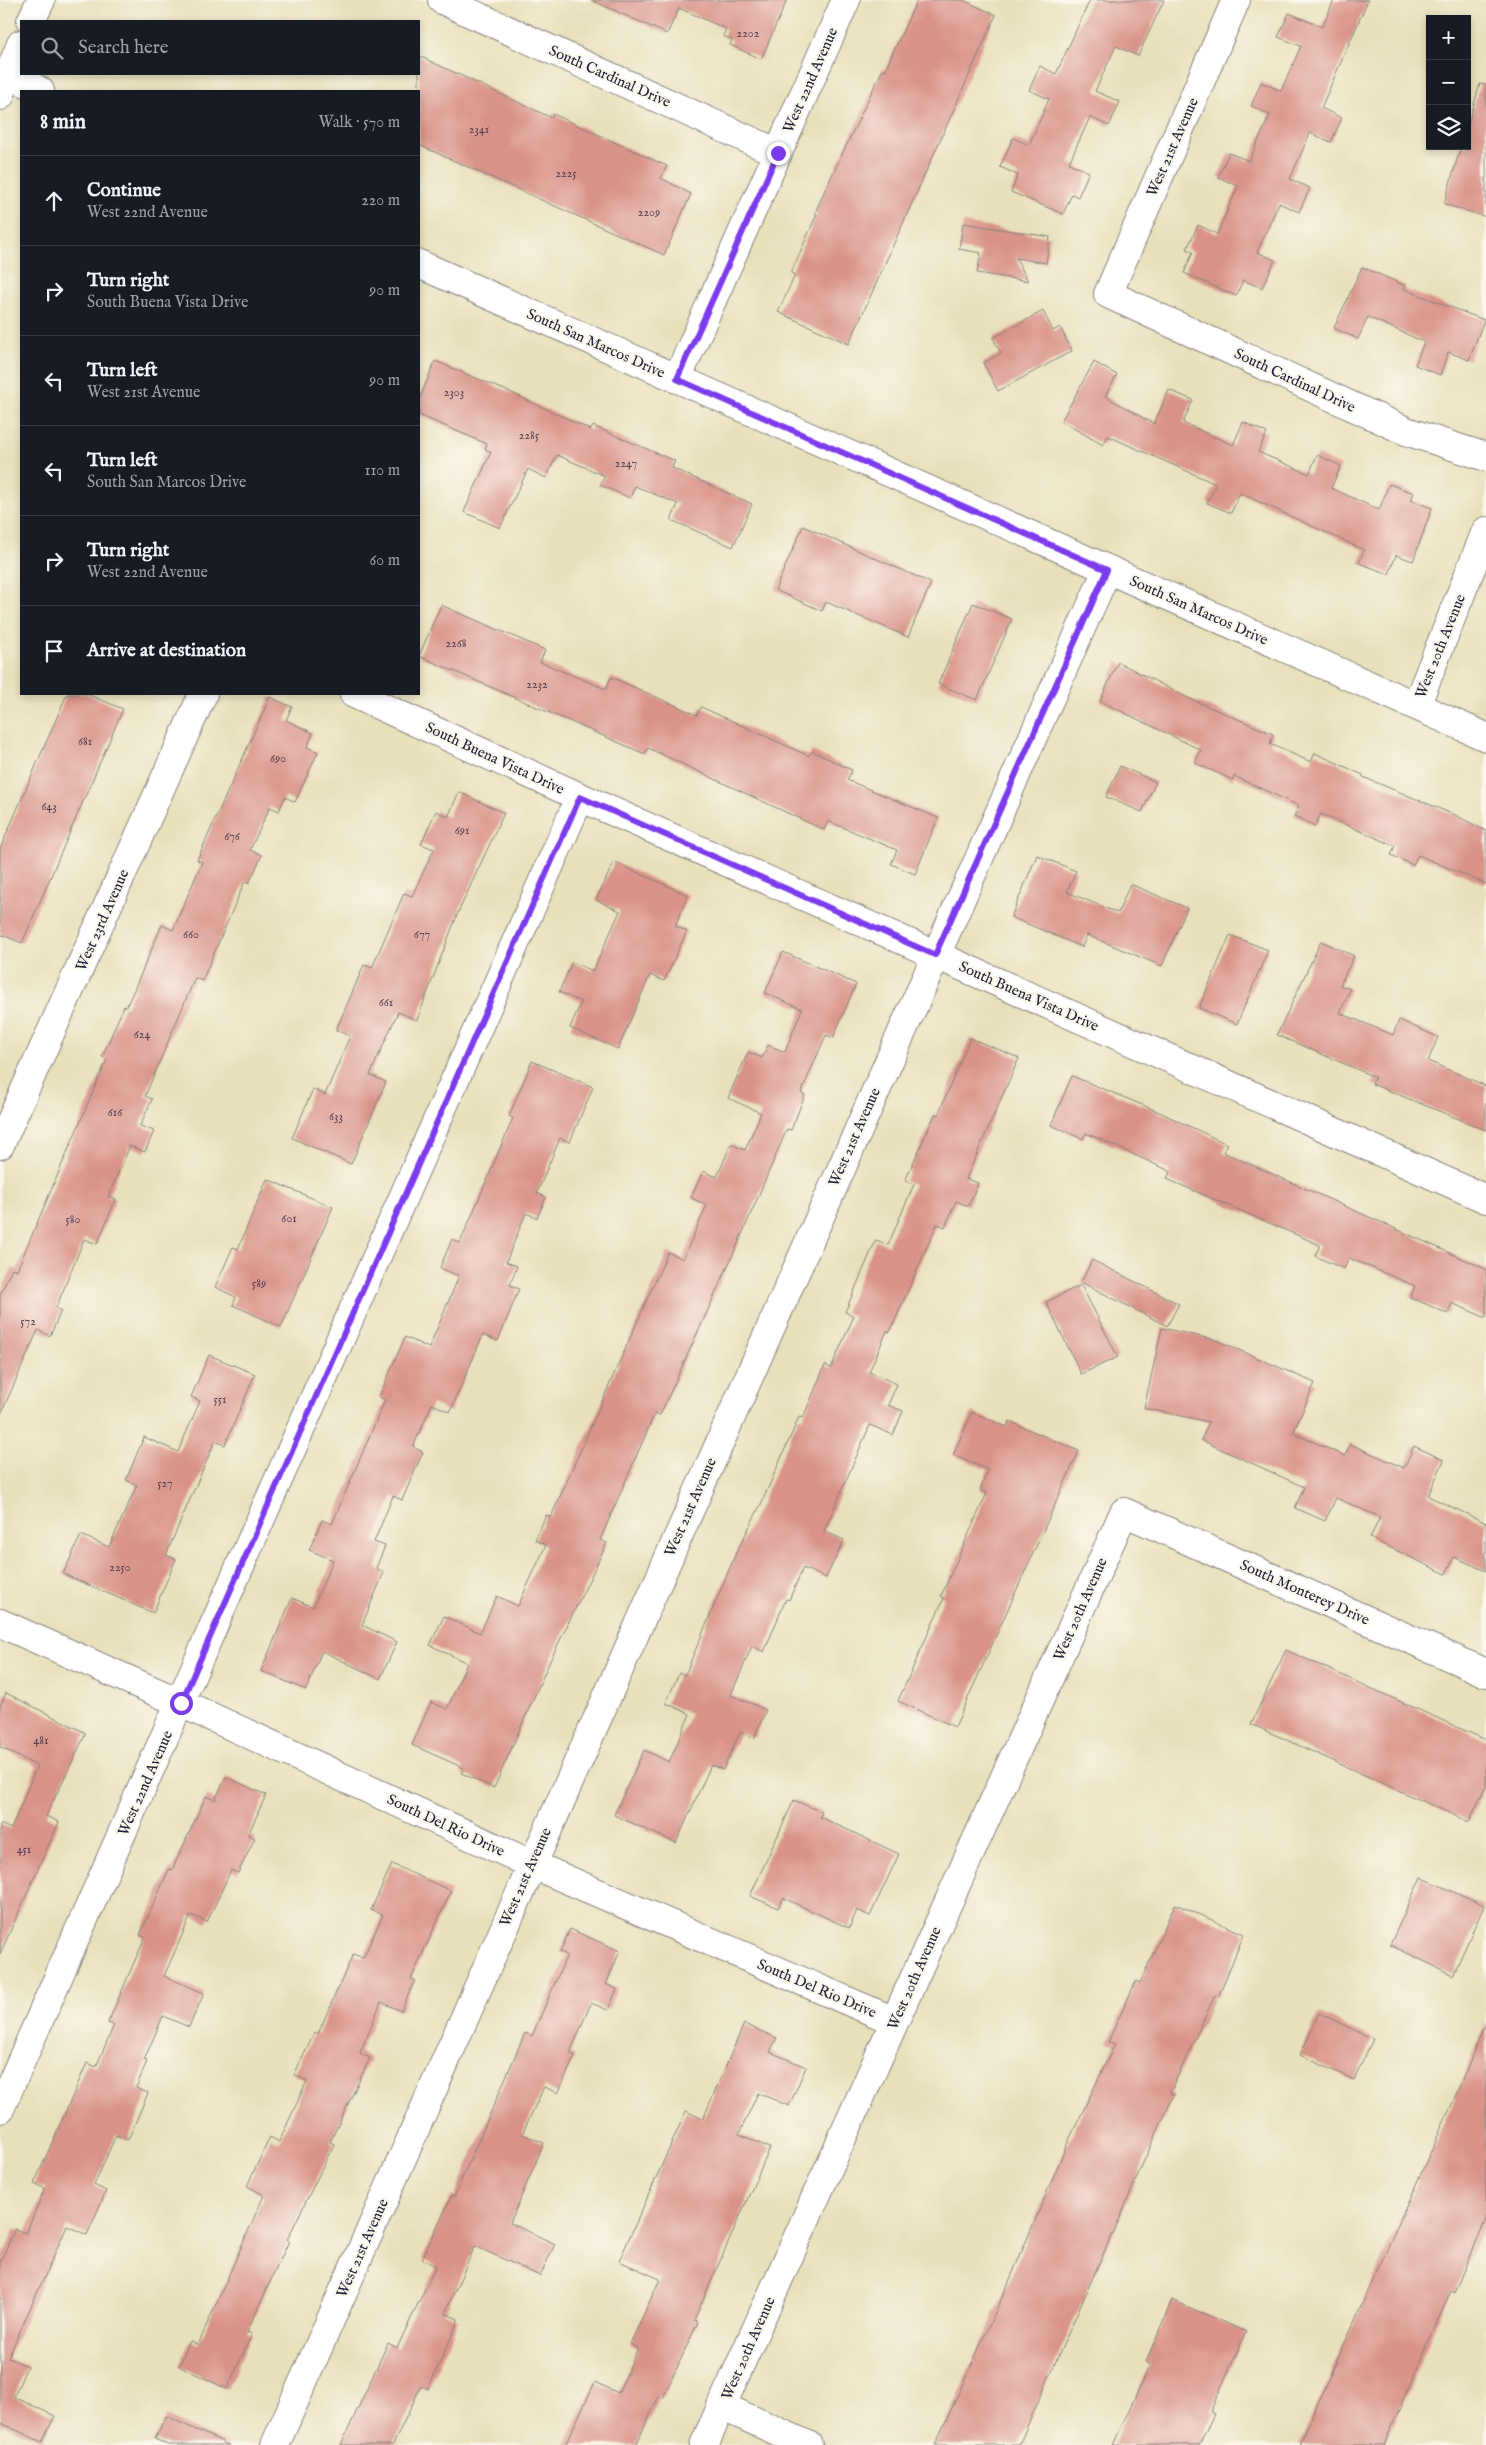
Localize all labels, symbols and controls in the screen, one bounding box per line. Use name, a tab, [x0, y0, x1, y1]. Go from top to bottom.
map controls	[1426, 15, 1471, 150]
button: +	[1426, 15, 1471, 60]
search box	[20, 20, 420, 75]
street label: West 22nd Avenue	[779, 24, 842, 136]
house number: 2202	[737, 26, 760, 41]
icon: search	[38, 34, 66, 62]
text: Search here	[78, 36, 169, 60]
street label: South Cardinal Drive	[546, 41, 674, 112]
button: −	[1426, 60, 1471, 105]
street label: West 21st Avenue	[1142, 95, 1203, 200]
button: layers	[1426, 105, 1471, 150]
text: 8 min	[40, 109, 86, 136]
text: Walk · 570 m	[318, 113, 400, 133]
house number: 2341	[469, 122, 489, 137]
route end	[767, 142, 790, 165]
house number: 2225	[555, 166, 577, 181]
text: Continue	[87, 179, 161, 203]
icon: ahead	[40, 187, 68, 215]
text: 220 m	[361, 191, 400, 211]
text: West 22nd Avenue	[87, 203, 208, 223]
house number: 2209	[638, 205, 660, 220]
text: Turn right	[87, 269, 169, 293]
icon: right	[40, 277, 68, 305]
text: 90 m	[369, 281, 400, 301]
text: South Buena Vista Drive	[87, 293, 248, 313]
street label: South San Marcos Drive	[524, 304, 668, 383]
street label: South Cardinal Drive	[1231, 344, 1358, 417]
text: Turn left	[87, 359, 158, 383]
icon: left	[40, 367, 68, 395]
text: 90 m	[369, 371, 400, 391]
text: West 21st Avenue	[87, 383, 200, 403]
house number: 2303	[444, 385, 464, 400]
house number: 2285	[519, 428, 540, 443]
text: Turn left	[87, 449, 158, 473]
house number: 2247	[615, 456, 637, 471]
icon: left	[40, 457, 68, 485]
text: 110 m	[364, 461, 400, 481]
text: South San Marcos Drive	[87, 473, 246, 493]
text: Turn right	[87, 539, 169, 563]
icon: right	[40, 547, 68, 575]
text: 60 m	[370, 551, 400, 571]
text: West 22nd Avenue	[87, 563, 208, 583]
street label: South San Marcos Drive	[1127, 571, 1271, 650]
street label: West 20th Avenue	[1411, 591, 1470, 701]
house number: 2268	[445, 636, 467, 651]
icon: arrive	[40, 637, 68, 665]
text: Arrive at destination	[87, 639, 246, 663]
house number: 2232	[526, 677, 548, 692]
street label: South Buena Vista Drive	[422, 718, 567, 799]
house number: 681	[78, 734, 92, 749]
house number: 690	[270, 751, 286, 766]
house number: 643	[41, 799, 57, 814]
house number: 691	[455, 823, 469, 838]
house number: 676	[224, 829, 241, 844]
street label: West 23rd Avenue	[72, 866, 133, 974]
house number: 660	[183, 927, 199, 942]
house number: 677	[414, 927, 430, 942]
street label: South Buena Vista Drive	[956, 957, 1102, 1036]
house number: 661	[379, 995, 393, 1010]
house number: 624	[134, 1027, 150, 1042]
street label: West 21st Avenue	[824, 1085, 885, 1190]
house number: 616	[108, 1105, 123, 1120]
house number: 633	[329, 1109, 343, 1124]
house number: 601	[281, 1211, 297, 1226]
house number: 580	[66, 1212, 81, 1227]
house number: 589	[252, 1276, 266, 1291]
house number: 572	[20, 1314, 36, 1329]
house number: 551	[213, 1392, 227, 1407]
street label: West 21st Avenue	[660, 1455, 721, 1560]
house number: 527	[157, 1476, 173, 1491]
street label: West 20th Avenue	[1049, 1555, 1112, 1664]
street label: South Monterey Drive	[1237, 1555, 1373, 1630]
house number: 2250	[109, 1560, 131, 1575]
route start	[170, 1692, 193, 1715]
street label: West 22nd Avenue	[114, 1727, 177, 1839]
house number: 481	[33, 1733, 49, 1748]
street label: South Del Rio Drive	[384, 1790, 508, 1861]
street label: West 21st Avenue	[495, 1825, 556, 1930]
house number: 451	[17, 1842, 31, 1857]
street label: West 20th Avenue	[883, 1924, 946, 2033]
street label: South Del Rio Drive	[754, 1955, 879, 2022]
street label: West 21st Avenue	[332, 2196, 393, 2301]
street label: West 20th Avenue	[717, 2294, 780, 2403]

